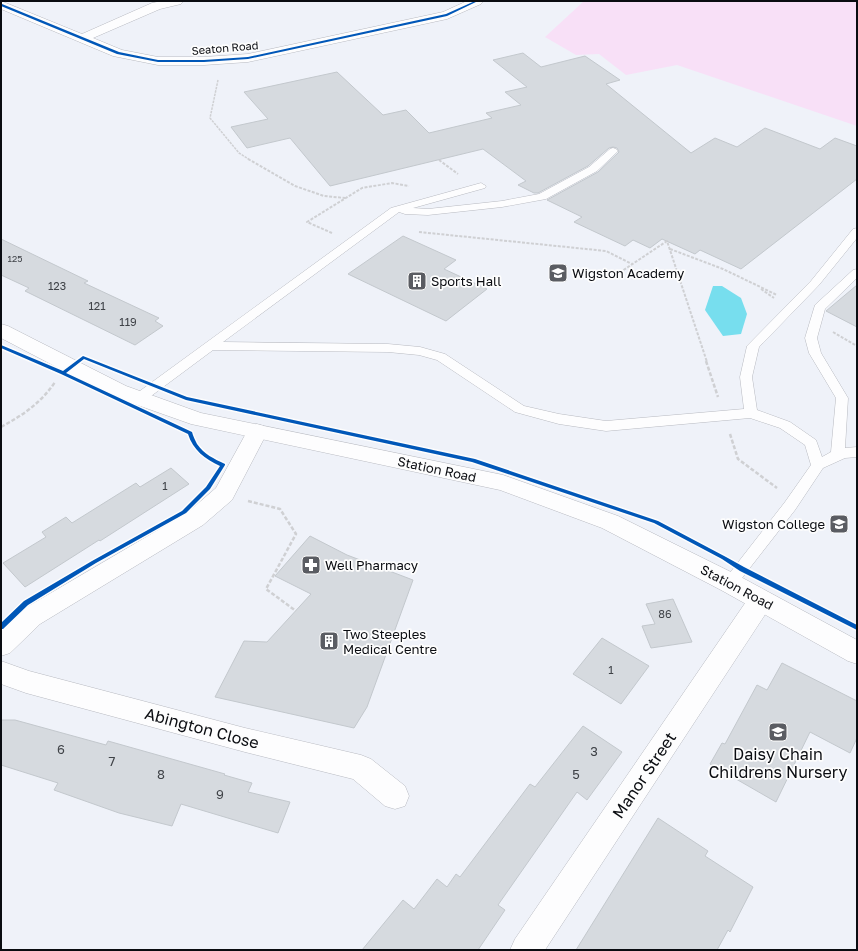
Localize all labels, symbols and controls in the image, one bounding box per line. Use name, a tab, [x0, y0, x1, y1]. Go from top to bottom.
street label: Seaton Road	[191, 38, 259, 57]
house number: 125	[8, 253, 22, 264]
school or university icon: Wigston Academy	[547, 262, 569, 284]
place label: Wigston Academy	[572, 265, 685, 281]
building icon: Sports Hall	[406, 270, 428, 292]
place label: Sports Hall	[431, 273, 501, 289]
house number: 123	[48, 279, 66, 292]
house number: 121	[88, 299, 106, 312]
house number: 119	[119, 315, 137, 328]
street label: Station Road	[396, 453, 478, 485]
house number: 1	[162, 479, 168, 492]
school or university icon: Wigston College	[828, 513, 850, 535]
place label: Wigston College	[722, 516, 825, 532]
pharmacy icon: Well Pharmacy	[300, 554, 322, 576]
place label: Well Pharmacy	[325, 557, 419, 573]
street label: Station Road	[698, 561, 776, 613]
house number: 86	[658, 607, 672, 620]
place label: Two Steeples Medical Centre	[343, 626, 437, 657]
building icon: Two Steeples Medical Centre	[318, 630, 340, 652]
house number: 1	[608, 663, 614, 676]
street label: Abington Close	[143, 703, 261, 753]
school or university icon: Daisy Chain Childrens Nursery	[767, 721, 789, 743]
street label: Manor Street	[608, 728, 680, 822]
house number: 6	[57, 741, 65, 757]
house number: 3	[590, 743, 598, 759]
place label: Daisy Chain Childrens Nursery	[708, 744, 848, 782]
house number: 7	[109, 753, 116, 769]
house number: 8	[157, 766, 165, 782]
house number: 5	[572, 766, 580, 782]
house number: 9	[216, 786, 224, 802]

